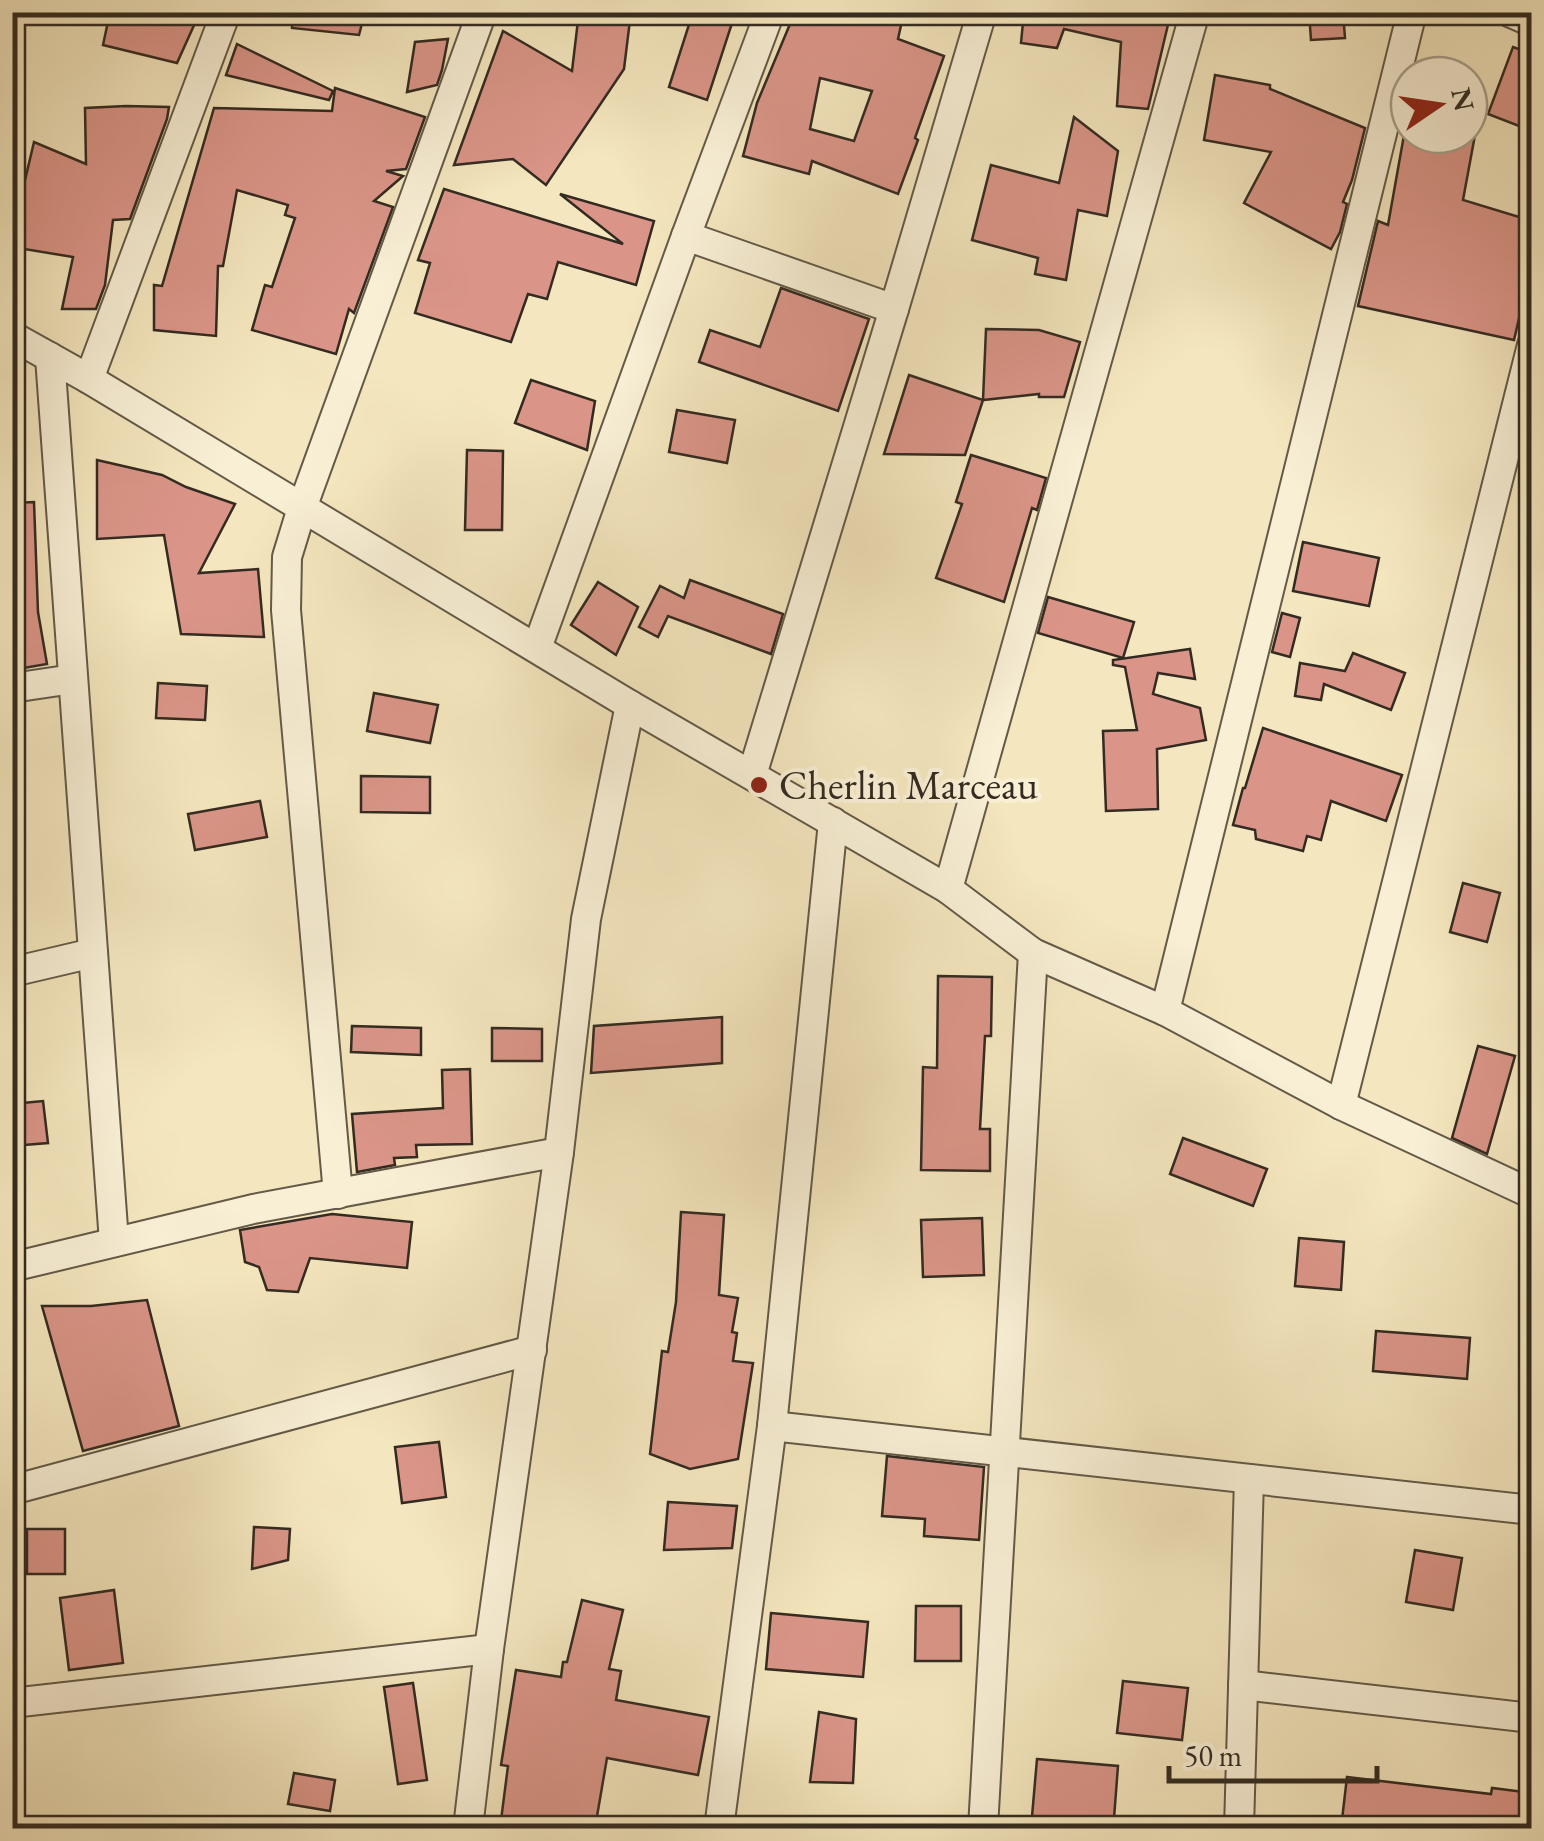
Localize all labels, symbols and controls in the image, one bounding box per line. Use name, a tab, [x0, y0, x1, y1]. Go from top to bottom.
north arrow	[1389, 55, 1489, 155]
text: N	[1443, 84, 1484, 115]
place label: Cherlin Marceau	[779, 759, 1038, 811]
marker: Cherlin Marceau	[748, 774, 770, 796]
scale bar	[1169, 1721, 1376, 1783]
text: 50 m	[1184, 1736, 1242, 1775]

